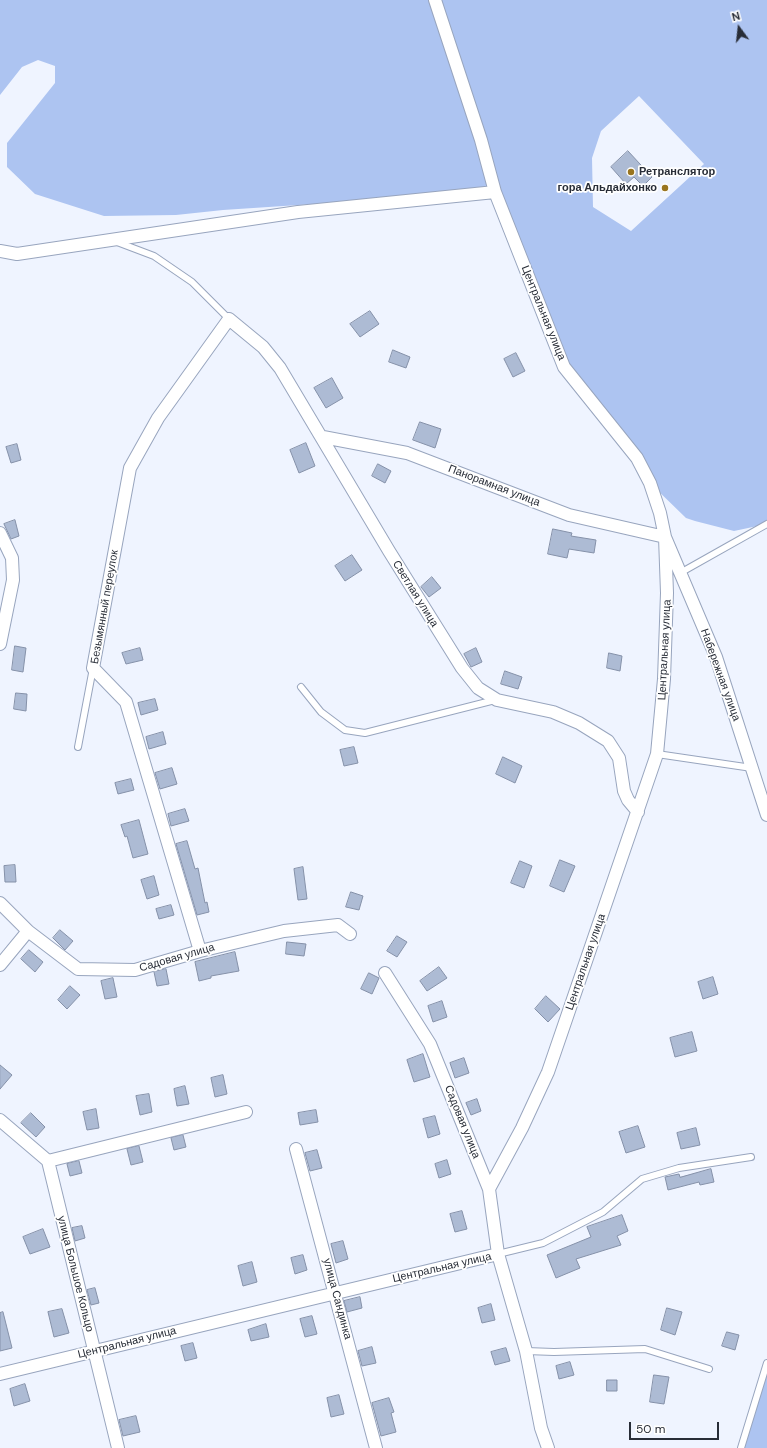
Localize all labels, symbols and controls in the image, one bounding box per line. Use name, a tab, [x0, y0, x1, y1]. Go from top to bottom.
north arrow	[719, 8, 759, 48]
text: N	[730, 9, 742, 24]
place label: Ретранслятор	[639, 165, 715, 179]
marker: Ретранслятор	[626, 167, 636, 177]
place label: гора Альдайхонко	[558, 181, 657, 195]
marker: гора Альдайхонко	[660, 183, 670, 193]
street label: Центральная улица	[518, 264, 568, 362]
street label: Панорамная улица	[446, 462, 542, 510]
street label: Безымянный переулок	[88, 549, 122, 665]
street label: Светлая улица	[389, 558, 441, 630]
street label: Центральная улица	[656, 599, 674, 701]
street label: Набережная улица	[697, 627, 743, 723]
street label: Центральная улица	[563, 912, 609, 1012]
street label: Садовая улица	[138, 941, 216, 975]
street label: Садовая улица	[441, 1084, 483, 1160]
street label: улица Большое Кольцо	[54, 1215, 96, 1333]
street label: Центральная улица	[391, 1250, 493, 1286]
street label: улица Сандинка	[320, 1257, 354, 1341]
street label: Центральная улица	[76, 1324, 178, 1362]
scale bar	[631, 1414, 721, 1440]
text: 50 m	[636, 1421, 665, 1437]

